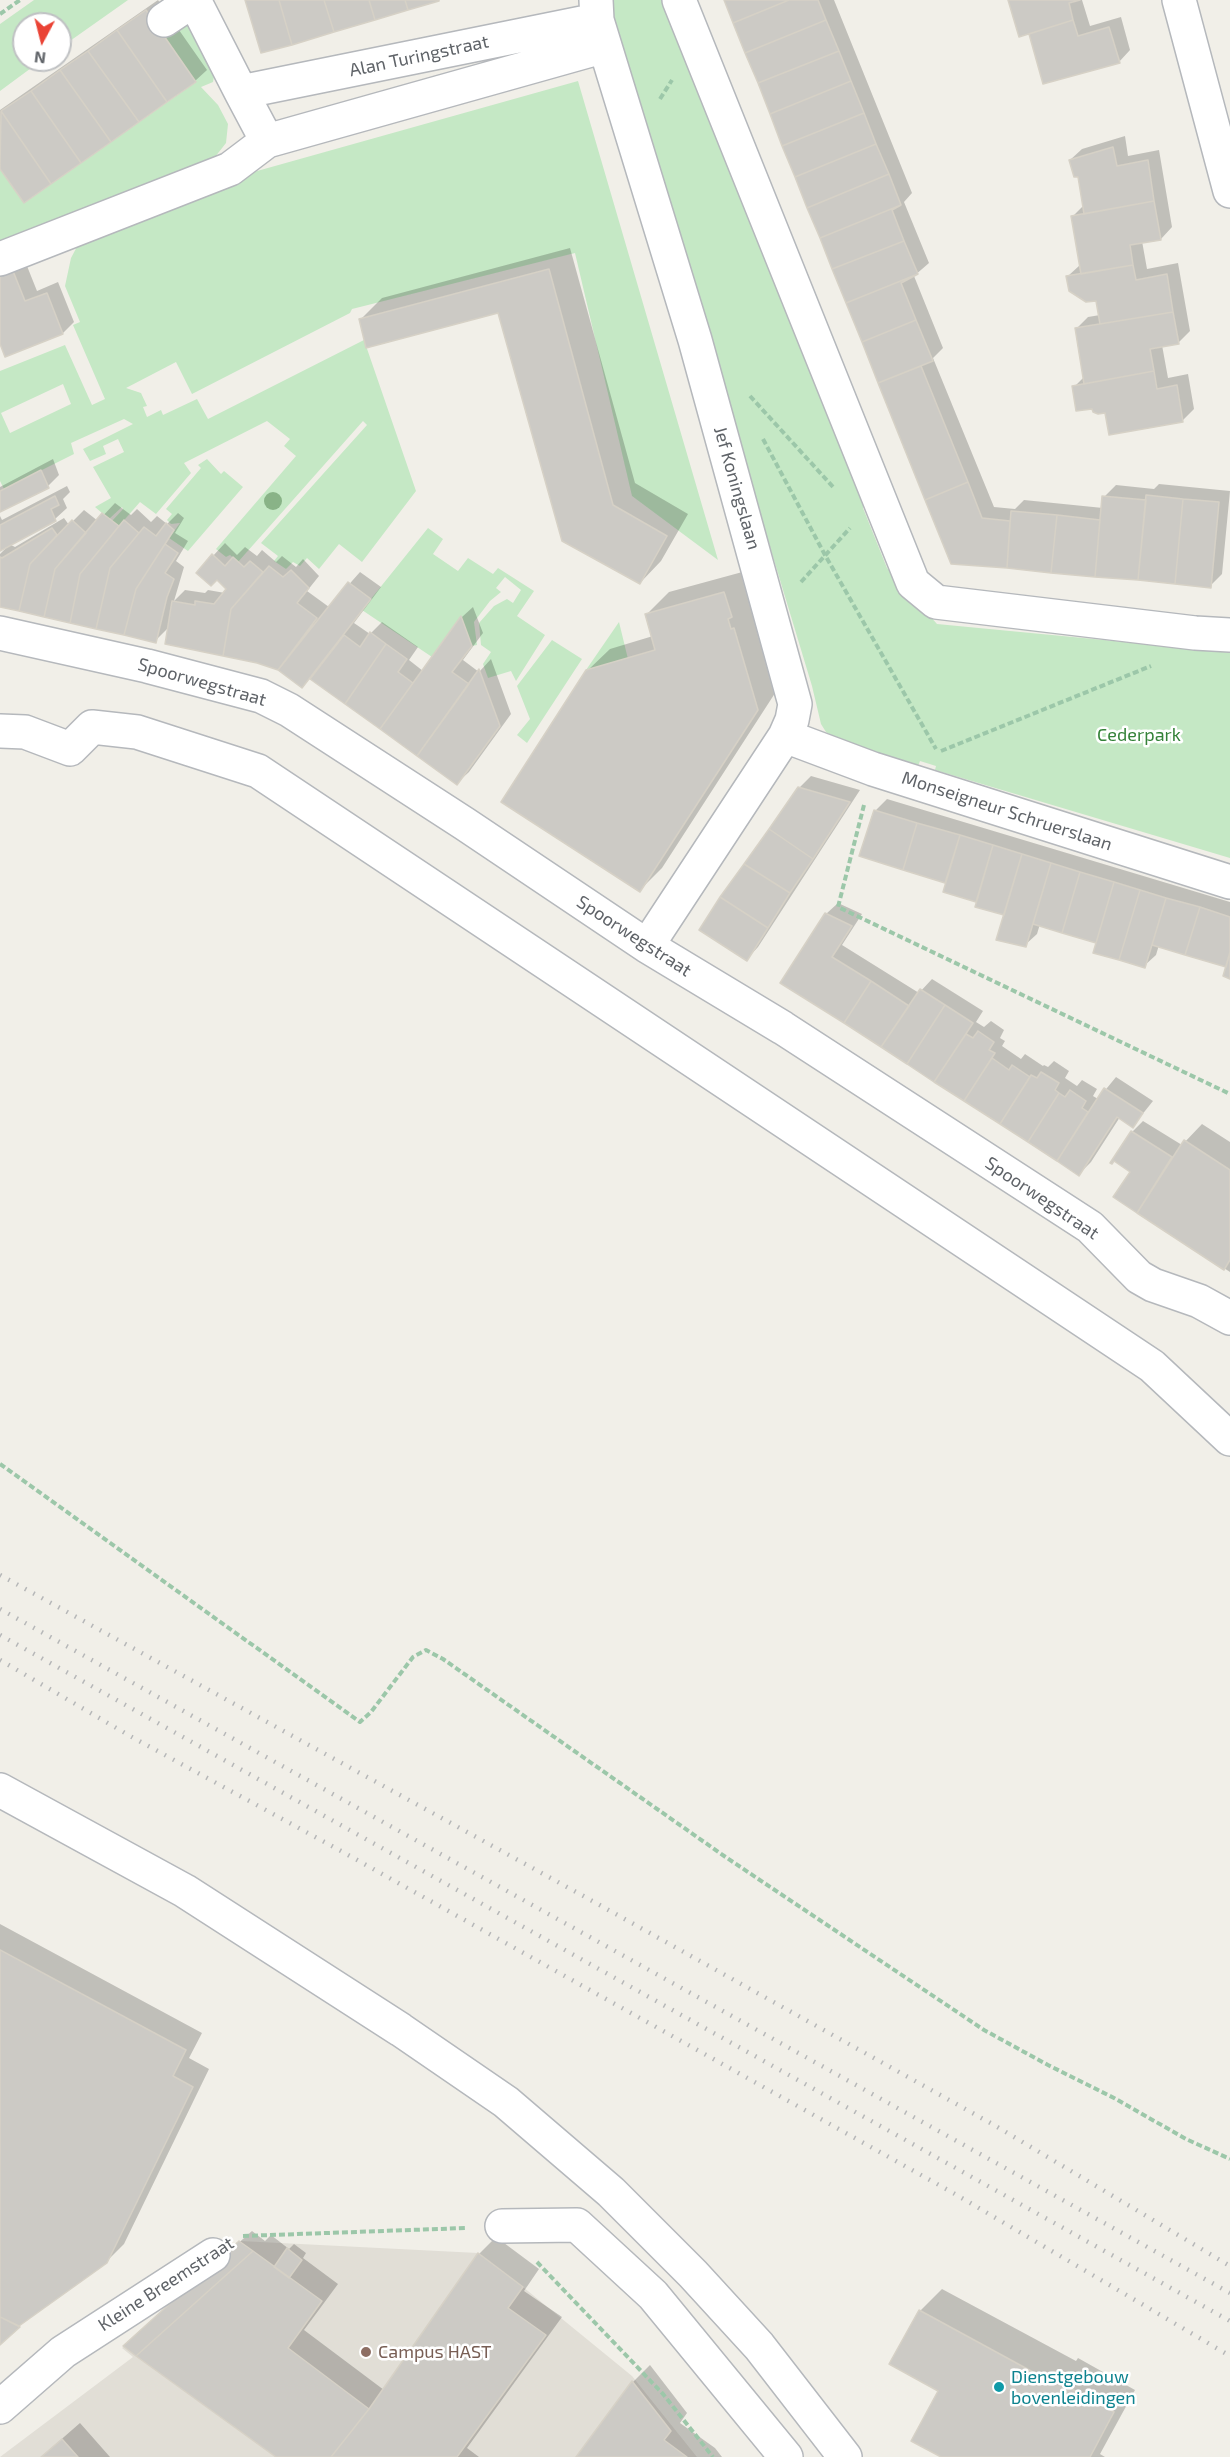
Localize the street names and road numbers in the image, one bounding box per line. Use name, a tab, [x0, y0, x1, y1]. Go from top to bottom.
street label: Alan Turingstraat	[347, 31, 491, 81]
street label: Jef Koningslaan	[709, 424, 765, 552]
street label: Spoorwegstraat	[135, 653, 269, 711]
street label: Monseigneur Schruerslaan	[899, 767, 1115, 855]
street label: Spoorwegstraat	[573, 891, 695, 981]
street label: Spoorwegstraat	[981, 1152, 1103, 1244]
street label: Kleine Breemstraat	[94, 2232, 238, 2336]

